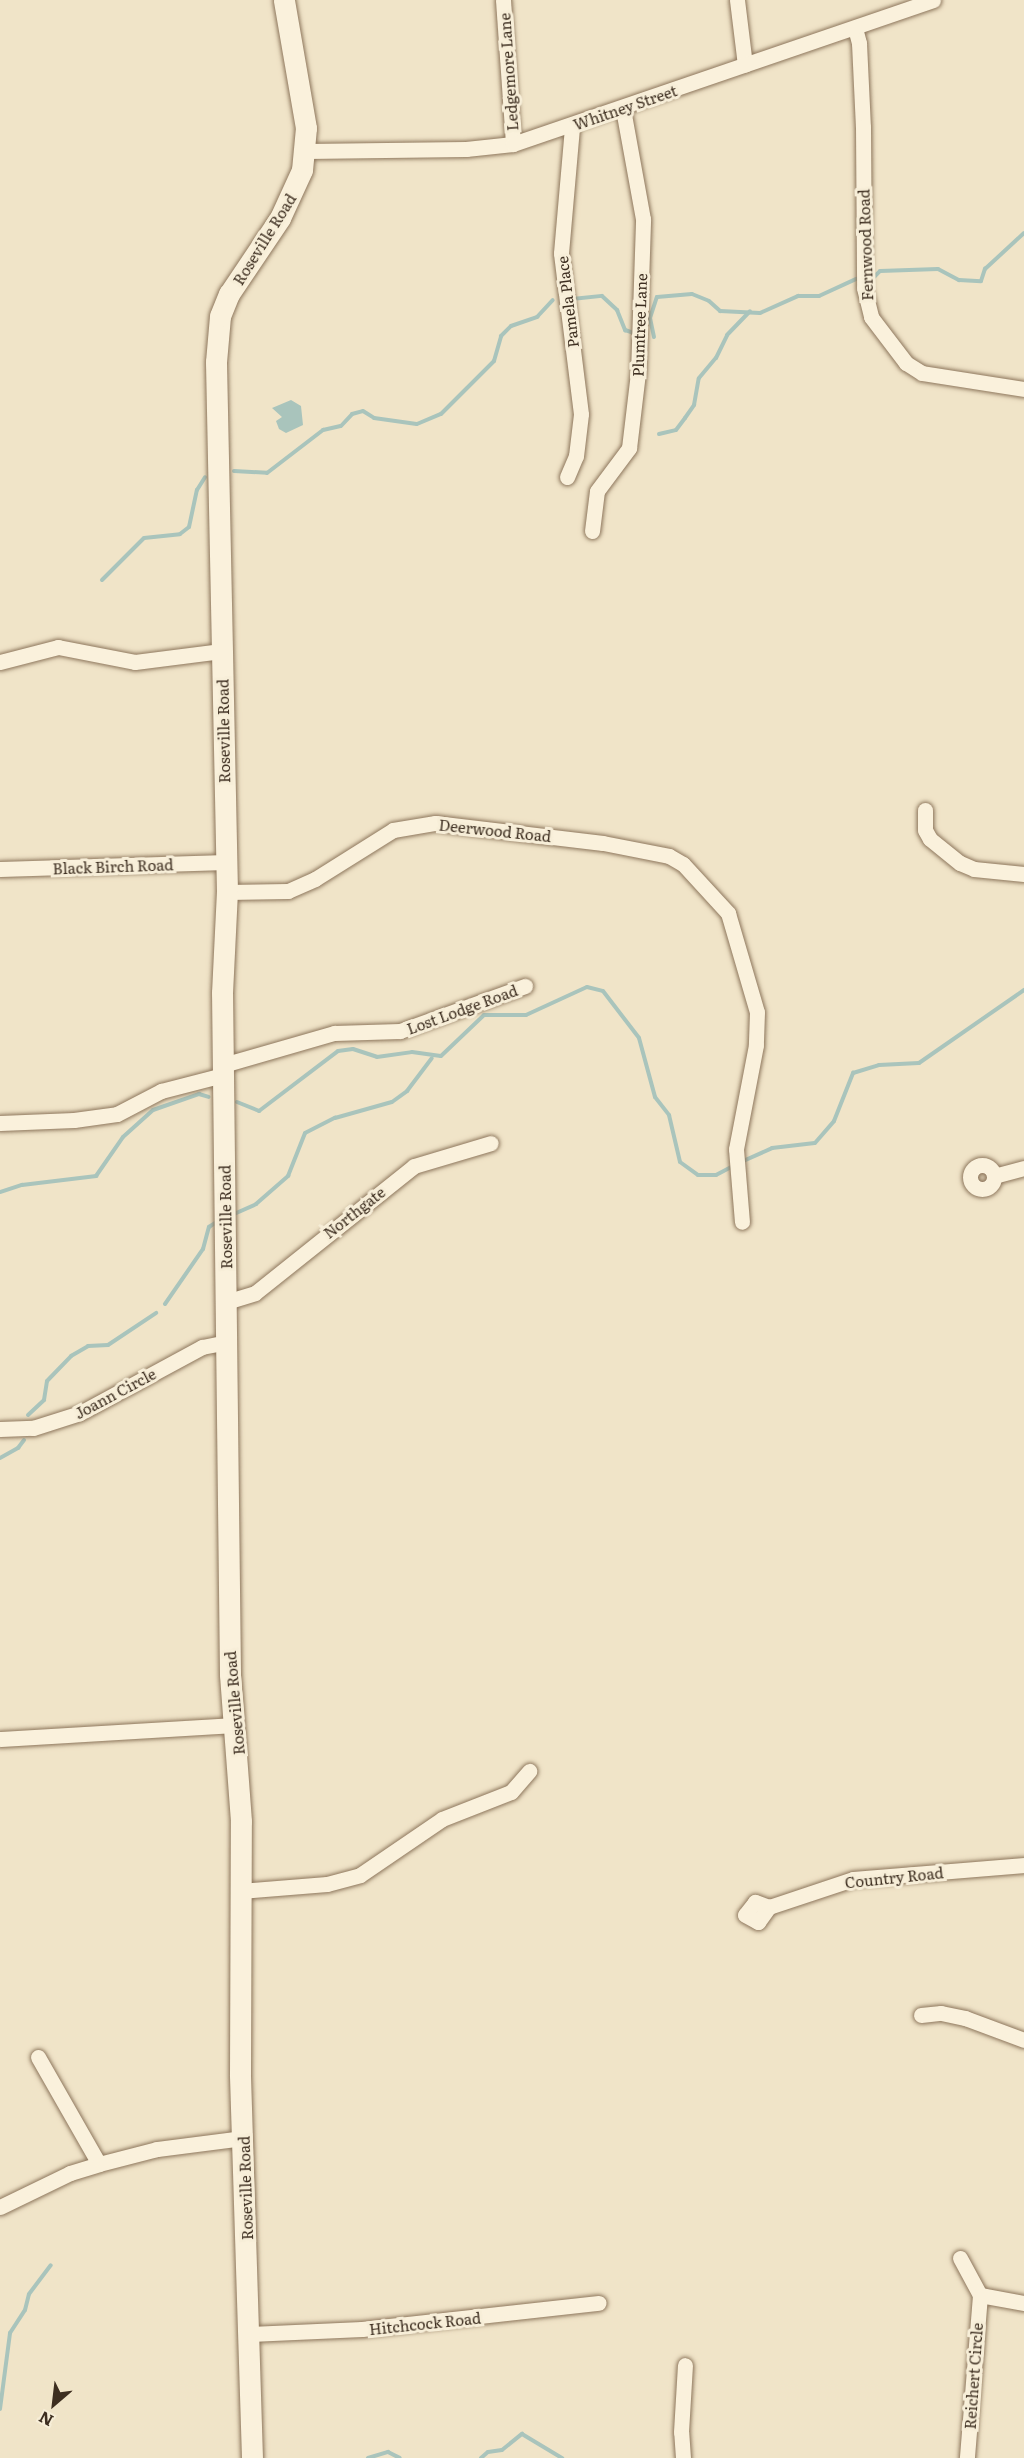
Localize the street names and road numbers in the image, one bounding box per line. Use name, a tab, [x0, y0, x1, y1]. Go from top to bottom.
street label: Ledgemore Lane	[495, 12, 521, 132]
street label: Whitney Street	[571, 81, 679, 133]
street label: Fernwood Road	[854, 189, 876, 301]
street label: Roseville Road	[229, 190, 299, 288]
street label: Pamela Place	[552, 255, 582, 349]
street label: Plumtree Lane	[628, 273, 650, 377]
street label: Roseville Road	[213, 679, 233, 783]
street label: Deerwood Road	[438, 815, 552, 845]
street label: Black Birch Road	[52, 855, 174, 877]
street label: Lost Lodge Road	[404, 981, 520, 1037]
street label: Roseville Road	[215, 1165, 235, 1269]
street label: Northgate	[320, 1182, 388, 1242]
street label: Joann Circle	[71, 1364, 159, 1422]
street label: Roseville Road	[220, 1650, 248, 1756]
street label: Country Road	[844, 1863, 944, 1891]
street label: Roseville Road	[234, 2136, 256, 2240]
street label: Hitchcock Road	[368, 2308, 482, 2338]
street label: Reichert Circle	[960, 2322, 986, 2430]

